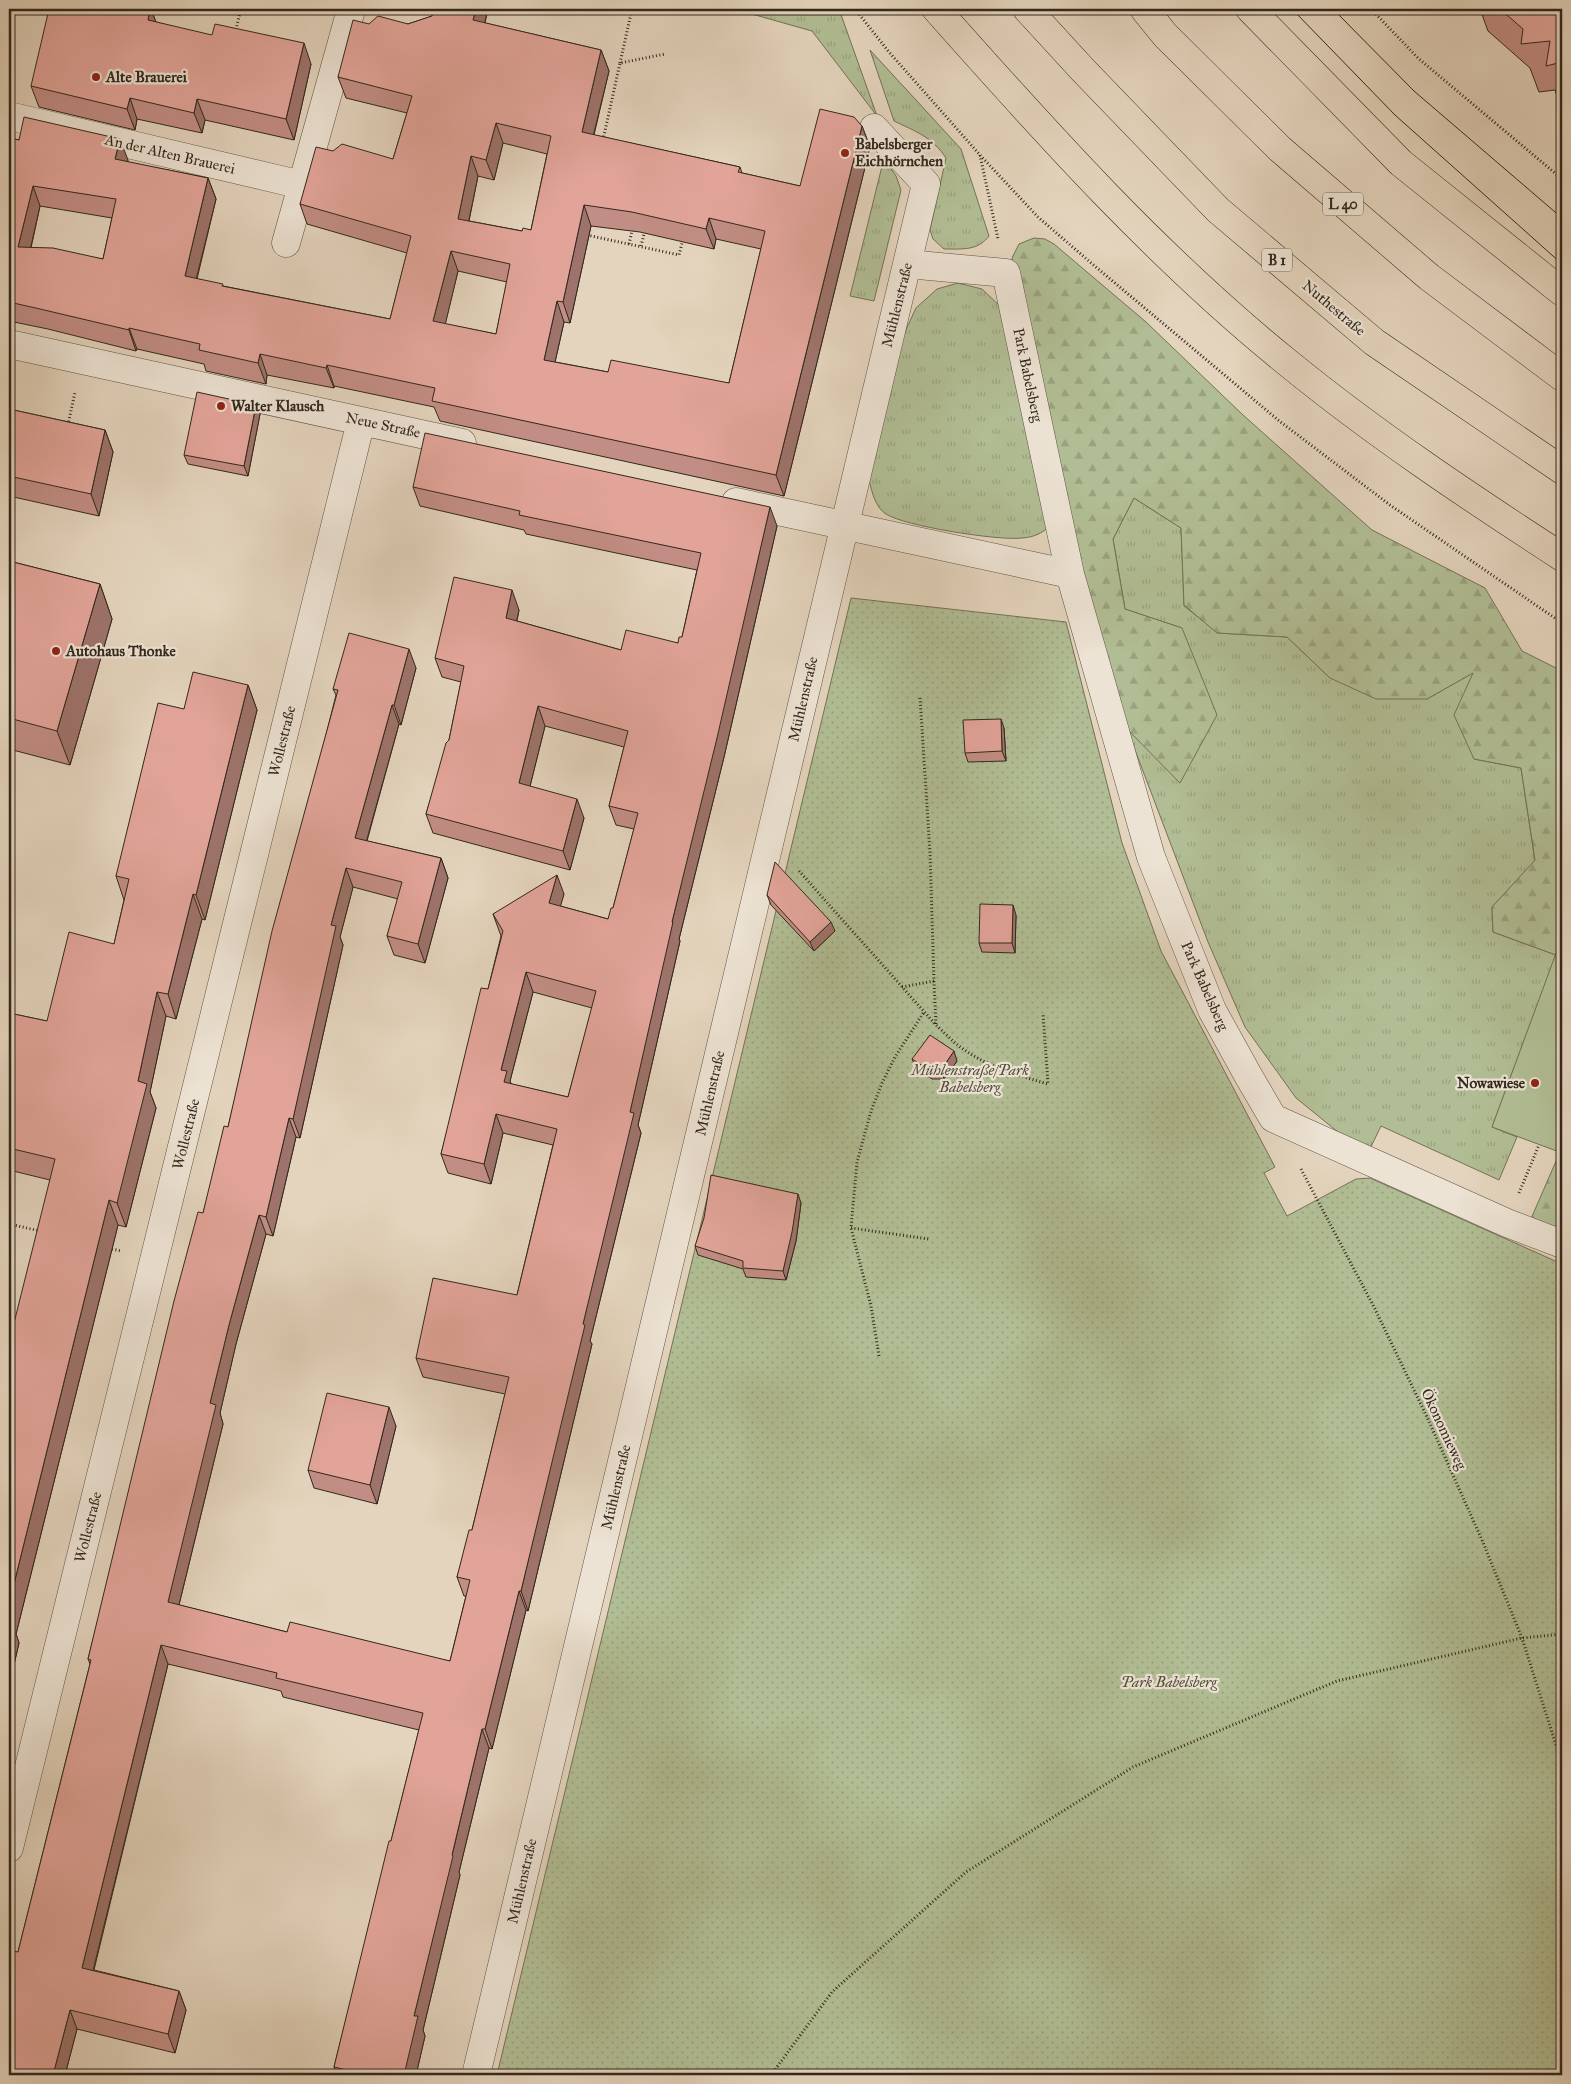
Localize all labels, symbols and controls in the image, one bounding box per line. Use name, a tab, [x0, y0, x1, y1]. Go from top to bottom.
place label: Alte Brauerei	[105, 68, 188, 86]
marker: Alte Brauerei	[90, 71, 102, 83]
street label: An der Alten Brauerei	[102, 130, 237, 178]
place label: Babelsberger Eichhörnchen	[855, 135, 944, 170]
marker: Babelsberger Eichhörnchen	[839, 147, 851, 159]
road number: L 40	[1323, 192, 1363, 215]
road number: B 1	[1262, 248, 1292, 272]
street label: Mühlenstraße	[878, 261, 916, 349]
street label: Nuthestraße	[1299, 276, 1369, 340]
street label: Park Babelsberg	[1009, 326, 1047, 425]
place label: Walter Klausch	[231, 397, 325, 415]
marker: Walter Klausch	[215, 400, 227, 412]
street label: Neue Straße	[344, 408, 422, 442]
place label: Autohaus Thonke	[65, 642, 176, 660]
marker: Autohaus Thonke	[50, 645, 62, 657]
street label: Mühlenstraße	[784, 655, 822, 743]
street label: Wollestraße	[265, 704, 299, 778]
street label: Park Babelsberg	[1177, 939, 1233, 1034]
street label: Mühlenstraße	[691, 1049, 729, 1137]
park label: Mühlenstraße/Park Babelsberg	[909, 1061, 1029, 1096]
place label: Nowawiese	[1457, 1074, 1526, 1092]
marker: Nowawiese	[1529, 1077, 1541, 1089]
street label: Wollestraße	[169, 1097, 203, 1171]
street label: Ökonomieweg	[1417, 1385, 1472, 1473]
street label: Mühlenstraße	[597, 1443, 635, 1531]
street label: Wollestraße	[71, 1490, 105, 1564]
park label: Park Babelsberg	[1121, 1673, 1218, 1691]
street label: Mühlenstraße	[503, 1837, 541, 1925]

